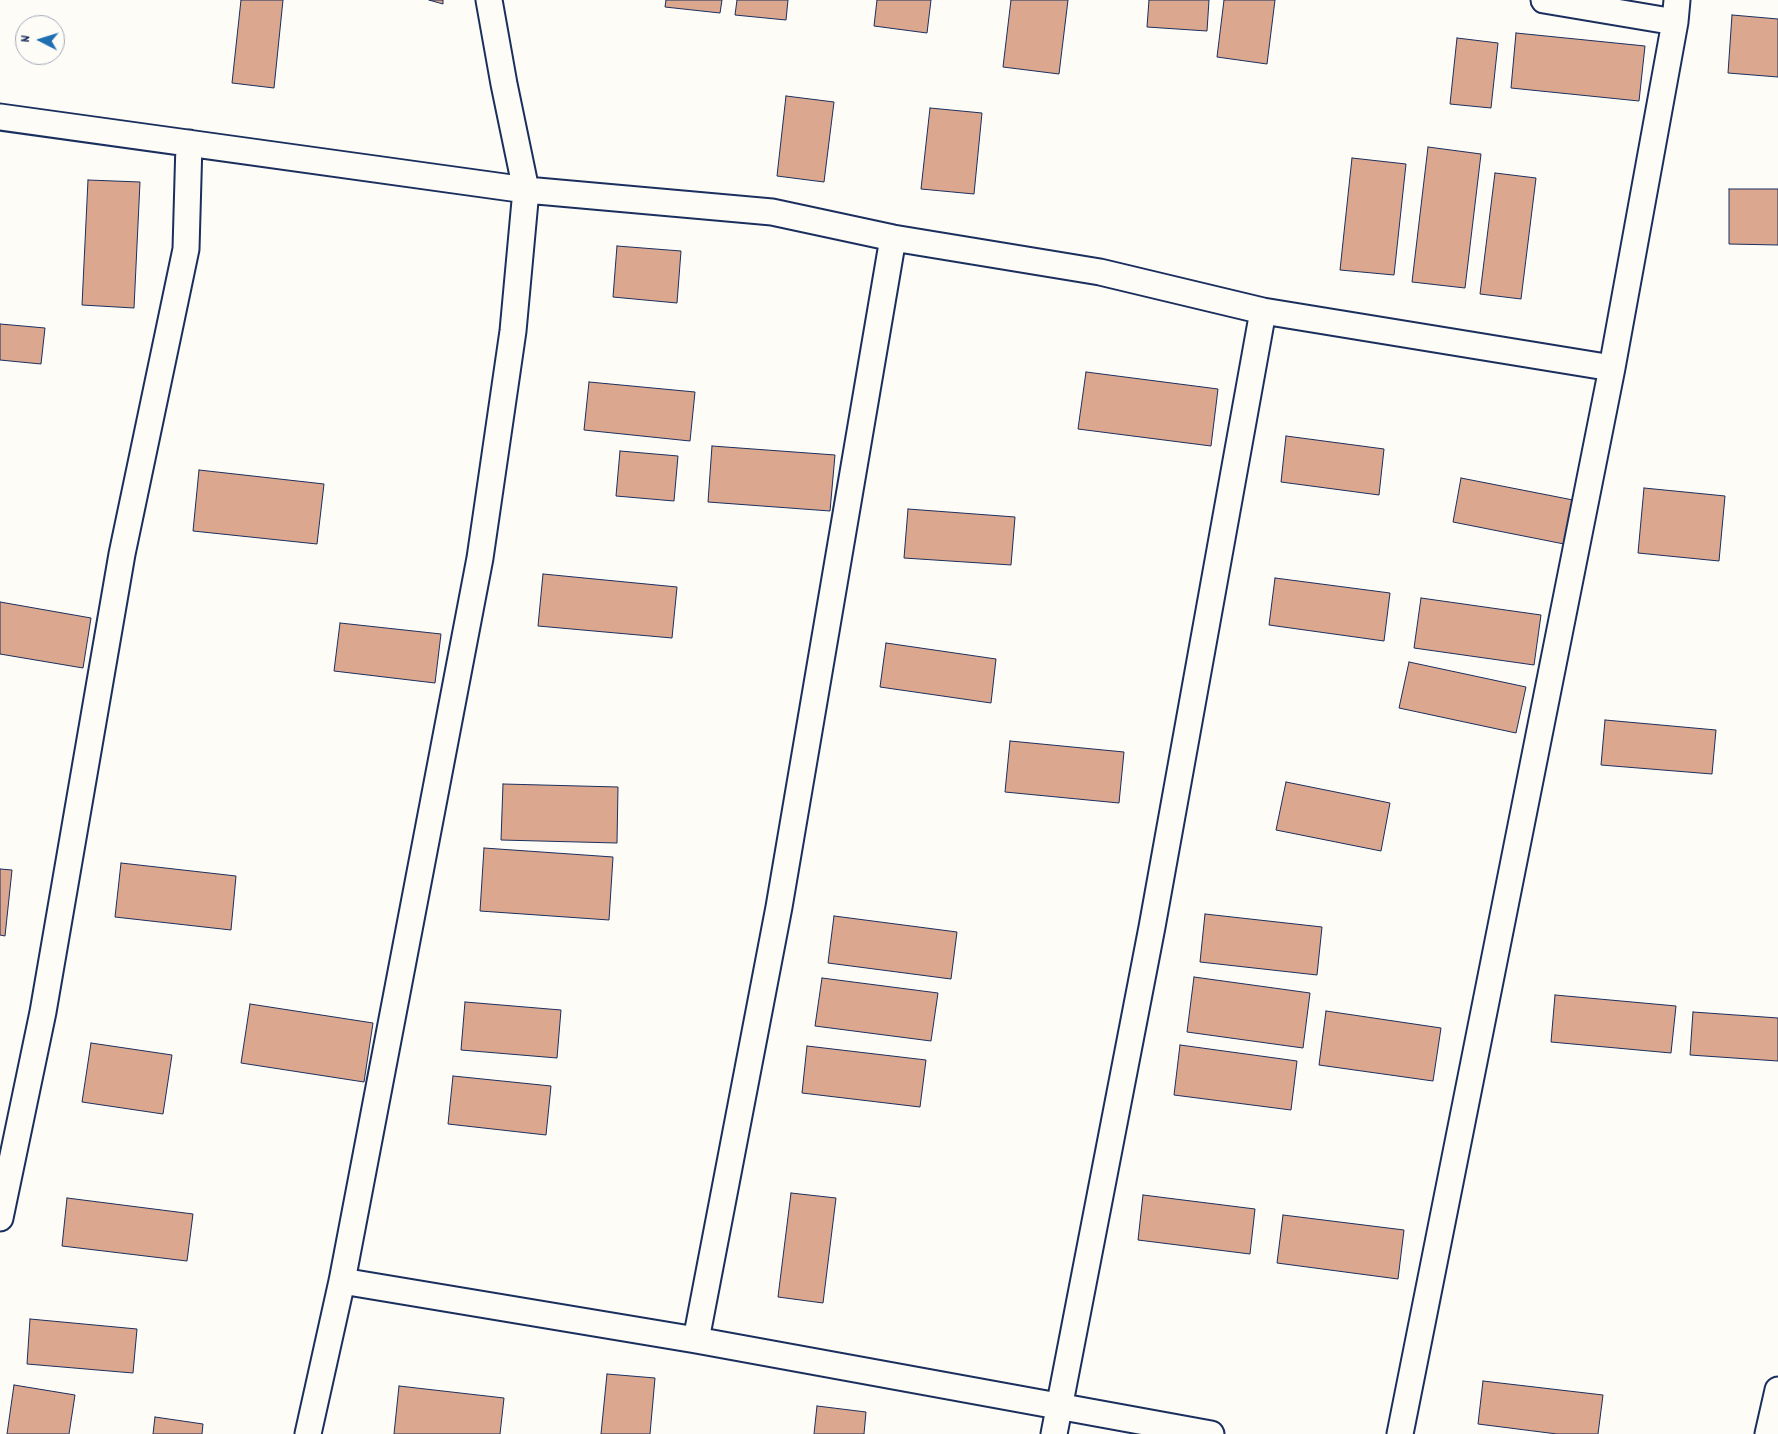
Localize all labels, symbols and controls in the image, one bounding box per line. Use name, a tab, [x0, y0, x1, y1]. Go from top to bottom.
north arrow	[15, 15, 65, 65]
text: N	[16, 34, 36, 43]

